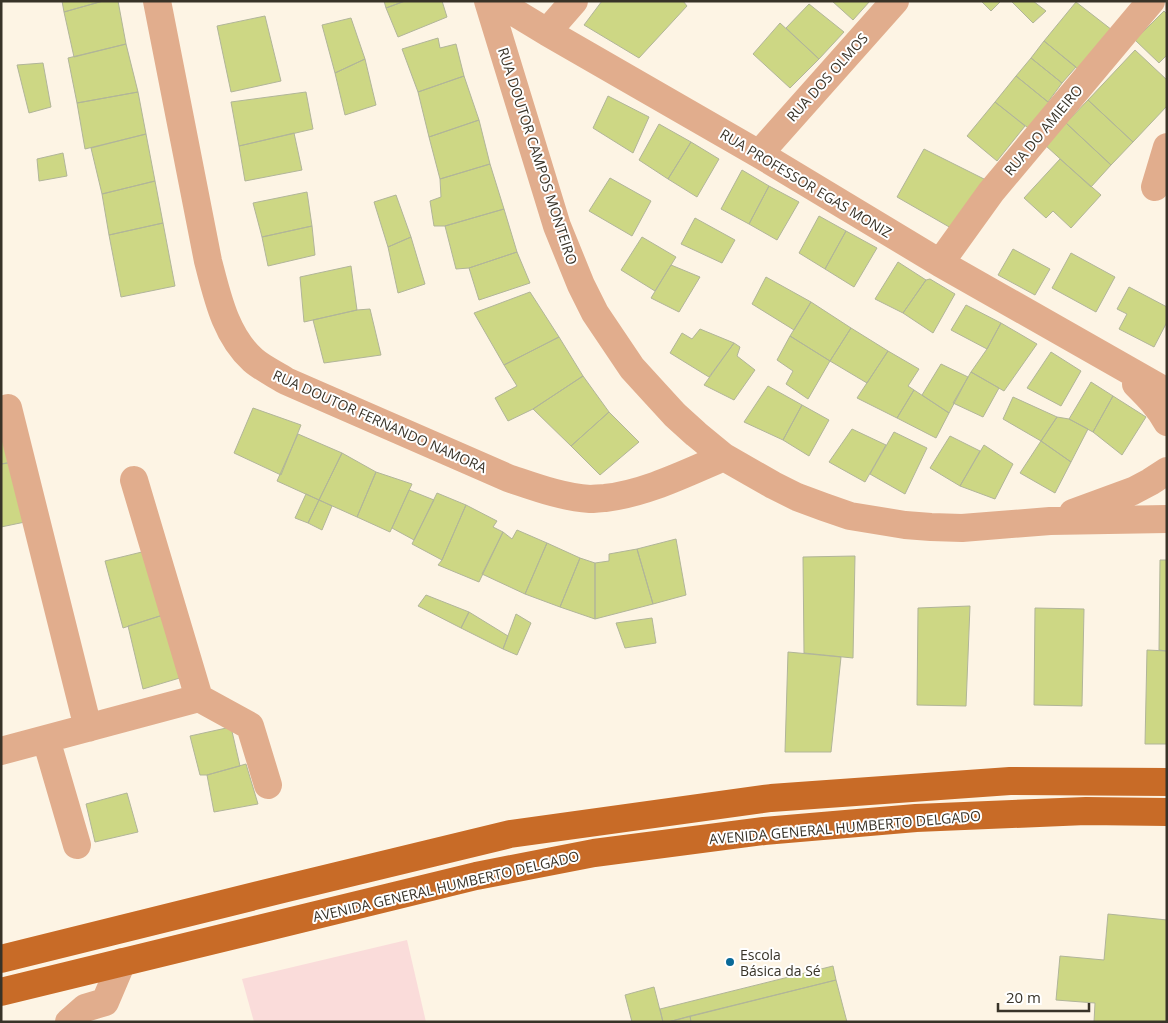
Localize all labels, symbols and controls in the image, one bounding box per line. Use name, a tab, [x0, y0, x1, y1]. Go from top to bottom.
street label: RUA DOS OLMOS	[782, 29, 872, 125]
street label: RUA DOUTOR CAMPOS MONTEIRO	[494, 45, 582, 267]
street label: RUA DO AMIEIRO	[1000, 81, 1087, 179]
street label: RUA PROFESSOR EGAS MONIZ	[717, 124, 895, 242]
street label: RUA DOUTOR FERNANDO NAMORA	[270, 365, 490, 477]
street label: AVENIDA GENERAL HUMBERTO DELGADO	[708, 806, 982, 848]
street label: AVENIDA GENERAL HUMBERTO DELGADO	[311, 846, 581, 926]
place label: Escola Básica da Sé	[740, 945, 821, 980]
marker: Escola Básica da Sé	[724, 956, 736, 968]
scale bar	[998, 980, 1089, 1012]
text: 20 m	[1006, 987, 1041, 1007]

